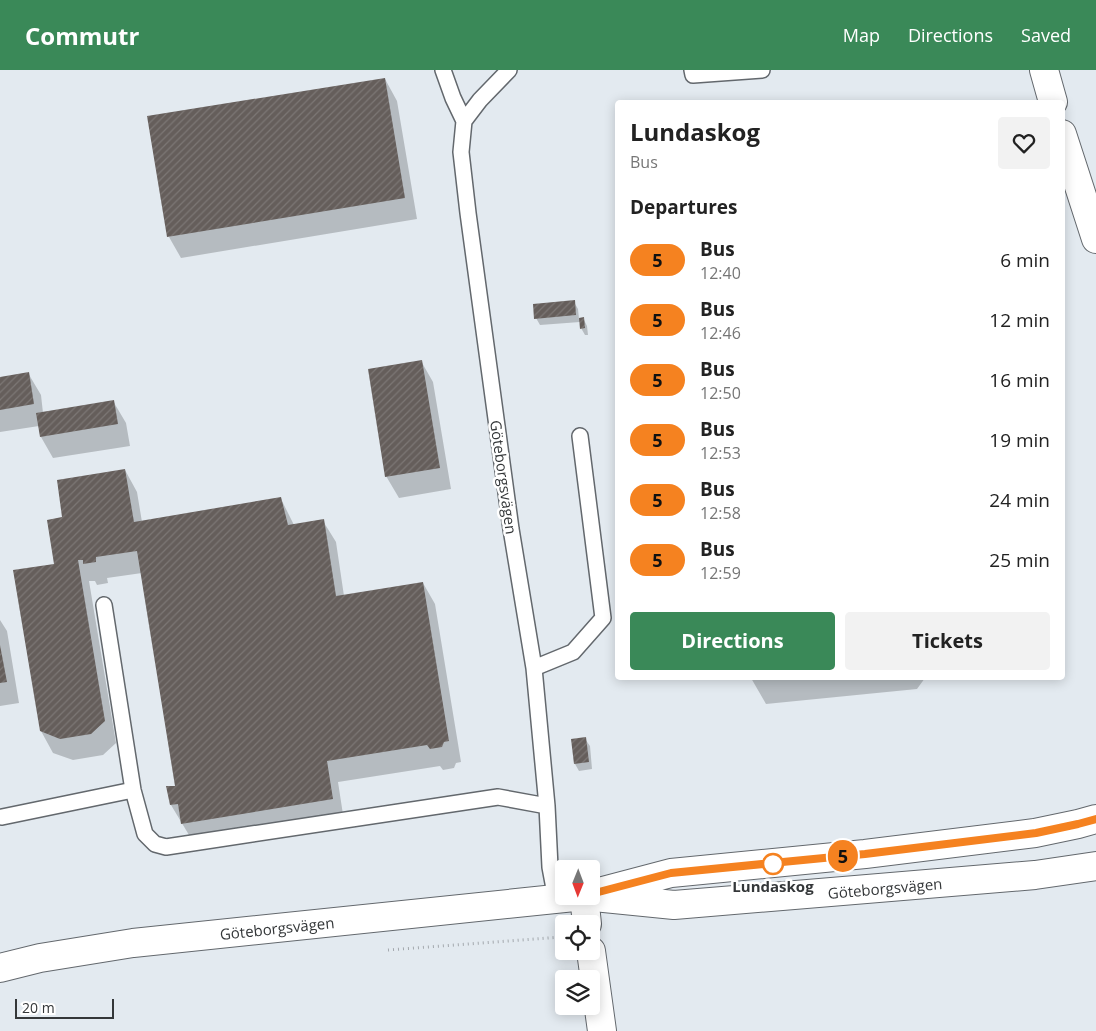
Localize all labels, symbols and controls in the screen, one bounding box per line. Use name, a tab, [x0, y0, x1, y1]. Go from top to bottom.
text: Commutr	[25, 19, 139, 52]
text: Map	[843, 23, 880, 47]
text: Directions	[908, 23, 993, 47]
text: Saved	[1021, 23, 1071, 47]
text: Lundaskog	[630, 115, 760, 148]
button: heart	[998, 117, 1050, 169]
text: Bus	[630, 151, 658, 173]
text: Departures	[630, 194, 737, 220]
text: Bus	[700, 236, 735, 262]
text: 6 min	[1000, 247, 1050, 273]
text: 5	[652, 248, 663, 272]
text: 12:40	[700, 262, 741, 284]
text: Bus	[700, 296, 735, 322]
text: 12 min	[989, 307, 1050, 333]
text: 5	[652, 308, 663, 332]
text: 12:46	[700, 322, 741, 344]
text: Bus	[700, 356, 735, 382]
text: 16 min	[989, 367, 1050, 393]
text: 5	[652, 368, 663, 392]
text: 12:50	[700, 382, 741, 404]
text: Bus	[700, 416, 735, 442]
street label: Göteborgsvägen	[486, 419, 522, 535]
text: 19 min	[989, 427, 1050, 453]
text: 5	[652, 428, 663, 452]
text: 12:53	[700, 442, 741, 464]
text: Bus	[700, 476, 735, 502]
text: 24 min	[989, 487, 1050, 513]
text: 5	[652, 488, 663, 512]
text: 12:58	[700, 502, 741, 524]
text: Bus	[700, 536, 735, 562]
text: 25 min	[989, 547, 1050, 573]
text: 5	[652, 548, 663, 572]
text: 12:59	[700, 562, 741, 584]
button: Directions	[630, 612, 835, 670]
button: Tickets	[845, 612, 1050, 670]
line badge: 5	[827, 840, 859, 872]
text: 5	[838, 844, 848, 868]
marker: Lundaskog	[762, 853, 784, 875]
north arrow	[555, 860, 600, 905]
map controls	[555, 860, 600, 1015]
street label: Göteborgsvägen	[827, 873, 943, 903]
place label: Lundaskog	[732, 876, 814, 896]
street label: Göteborgsvägen	[219, 912, 335, 944]
button: locate	[555, 915, 600, 960]
button: layers	[555, 970, 600, 1015]
scale bar	[15, 996, 114, 1019]
text: 20 m	[22, 998, 55, 1017]

